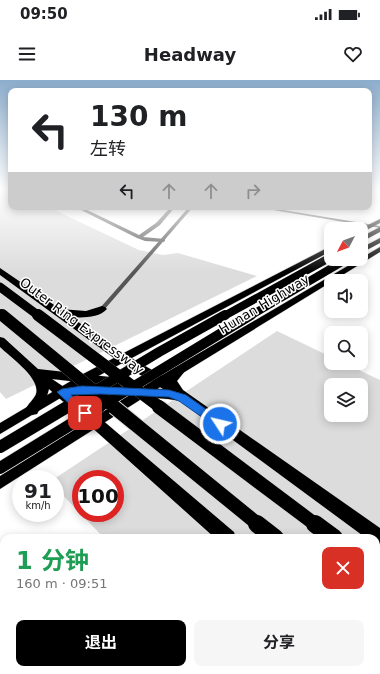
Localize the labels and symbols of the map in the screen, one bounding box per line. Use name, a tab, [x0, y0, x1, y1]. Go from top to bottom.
north arrow	[324, 222, 368, 266]
street label: Hunan Highway	[216, 271, 312, 337]
street label: Outer Ring Expressway	[17, 274, 147, 378]
pin	[68, 396, 102, 430]
position arrow	[199, 403, 241, 445]
speed limit sign: 100	[72, 470, 124, 522]

